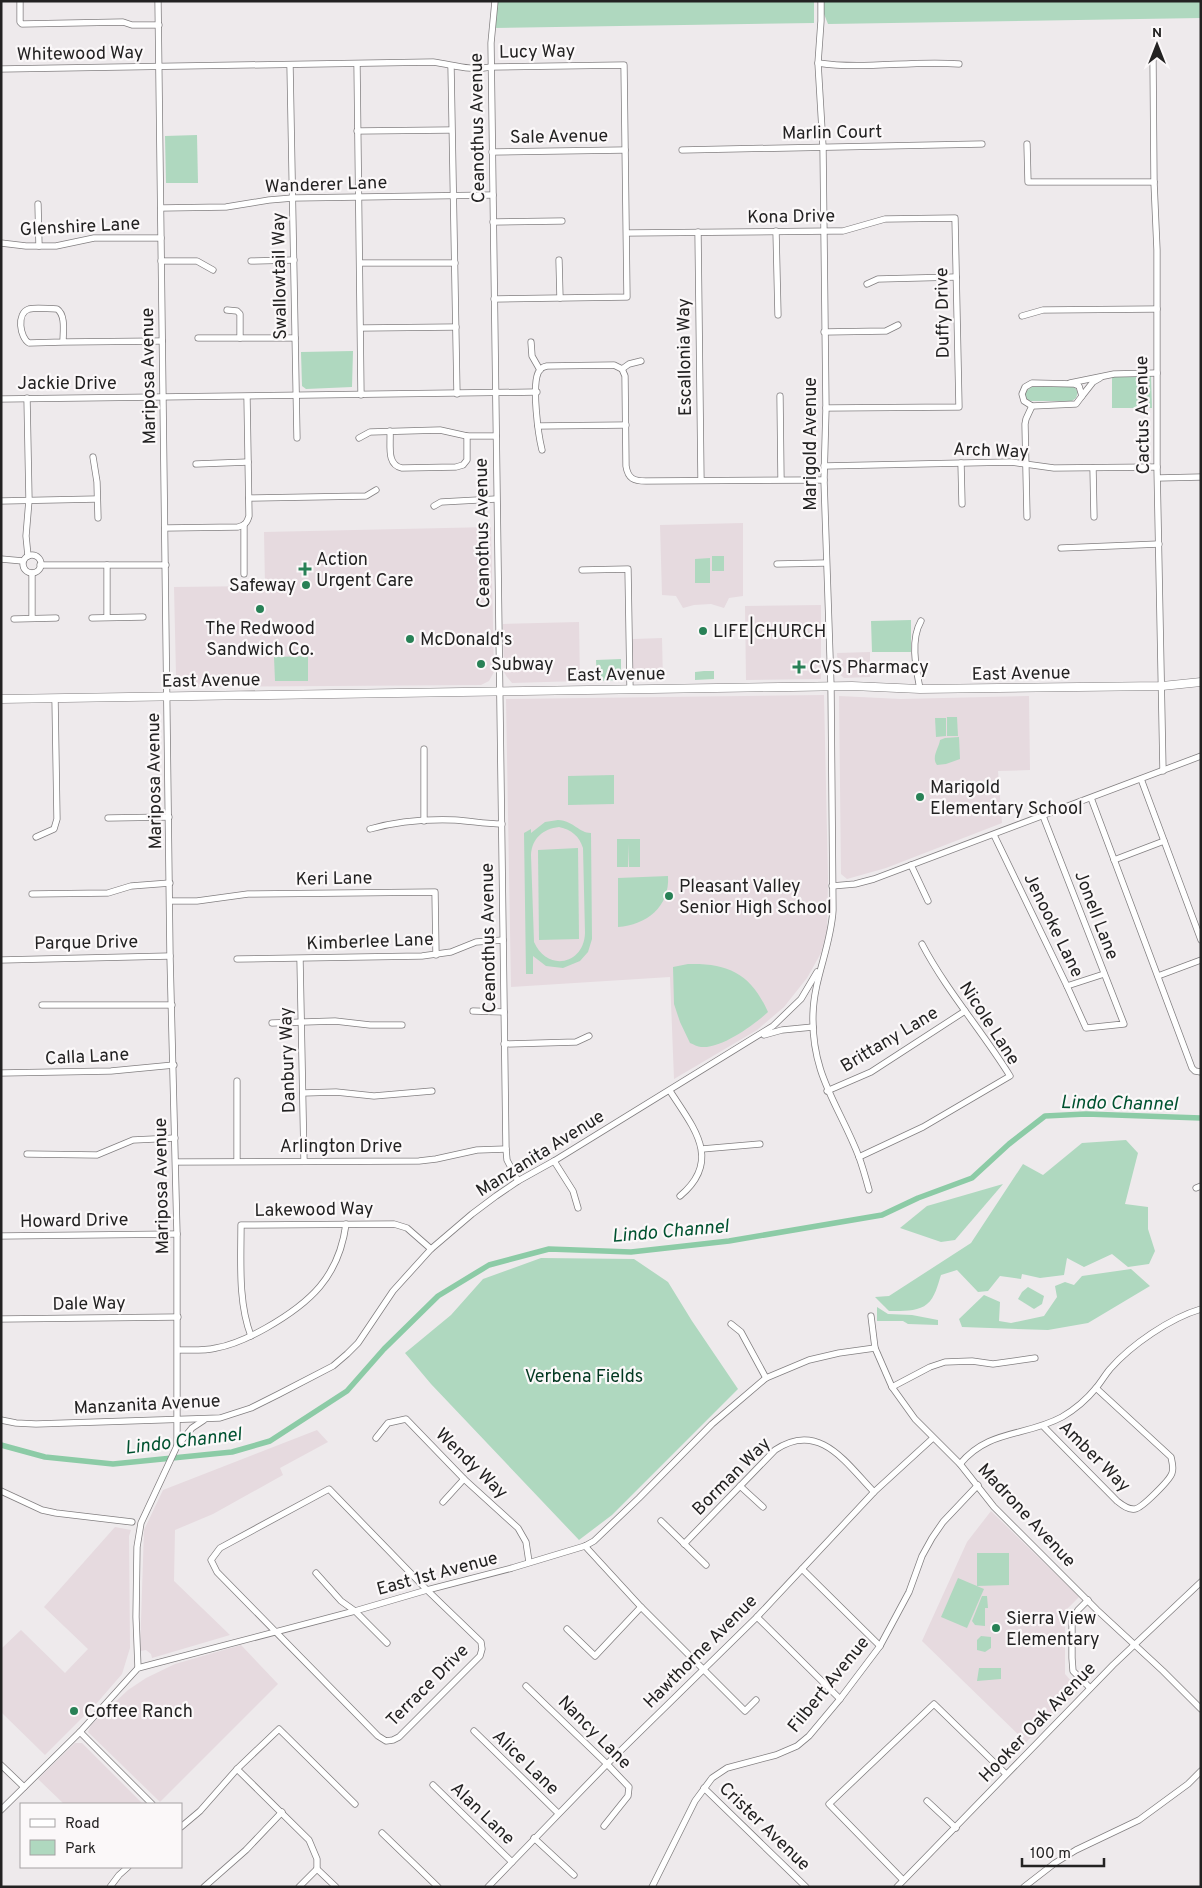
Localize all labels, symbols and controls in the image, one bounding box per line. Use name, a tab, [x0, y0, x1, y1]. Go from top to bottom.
north arrow	[1132, 20, 1182, 70]
text: N	[1152, 25, 1162, 42]
street label: Lucy Way	[499, 40, 575, 65]
street label: Whitewood Way	[16, 42, 144, 67]
street label: Ceanothus Avenue	[466, 53, 491, 203]
street label: Marlin Court	[782, 121, 882, 146]
street label: Sale Avenue	[510, 125, 608, 150]
street label: Wanderer Lane	[265, 172, 388, 199]
street label: Kona Drive	[747, 205, 835, 230]
street label: Swallowtail Way	[268, 212, 293, 340]
street label: Glenshire Lane	[19, 213, 141, 242]
street label: Duffy Drive	[931, 267, 956, 359]
street label: Escallonia Way	[673, 298, 698, 416]
street label: Mariposa Avenue	[137, 307, 162, 445]
street label: Cactus Avenue	[1131, 355, 1156, 475]
street label: Jackie Drive	[17, 373, 117, 396]
street label: Marigold Avenue	[800, 377, 823, 511]
street label: Arch Way	[953, 439, 1029, 464]
street label: Ceanothus Avenue	[471, 458, 496, 608]
place label: Action Urgent Care	[316, 549, 413, 593]
marker: Action Urgent Care	[298, 562, 312, 576]
place label: Safeway	[229, 575, 296, 598]
marker: Safeway	[300, 579, 312, 591]
marker: The Redwood Sandwich Co.	[254, 603, 266, 615]
place label: LIFE|CHURCH	[713, 616, 826, 644]
place label: The Redwood Sandwich Co.	[205, 618, 315, 662]
marker: LIFE|CHURCH	[697, 625, 709, 637]
place label: McDonald's	[420, 629, 512, 652]
marker: McDonald's	[404, 633, 416, 645]
place label: Subway	[491, 654, 554, 677]
place label: CVS Pharmacy	[809, 657, 929, 680]
marker: Subway	[475, 658, 487, 670]
marker: CVS Pharmacy	[793, 661, 805, 673]
street label: East Avenue	[971, 662, 1071, 687]
street label: East Avenue	[566, 663, 666, 688]
street label: East Avenue	[161, 669, 261, 694]
street label: Mariposa Avenue	[143, 712, 168, 850]
place label: Marigold Elementary School	[930, 777, 1083, 821]
marker: Marigold Elementary School	[914, 791, 926, 803]
street label: Ceanothus Avenue	[477, 863, 502, 1013]
street label: Keri Lane	[295, 867, 373, 892]
street label: Jonell Lane	[1068, 868, 1123, 963]
street label: Jenooke Lane	[1017, 870, 1088, 982]
place label: Pleasant Valley Senior High School	[679, 876, 832, 920]
marker: Pleasant Valley Senior High School	[663, 890, 675, 902]
street label: Kimberlee Lane	[306, 929, 434, 956]
street label: Parque Drive	[34, 931, 138, 956]
street label: Nicole Lane	[953, 978, 1024, 1070]
street label: Brittany Lane	[837, 1002, 943, 1078]
street label: Danbury Way	[275, 1006, 302, 1113]
street label: Calla Lane	[44, 1044, 130, 1071]
water label: Lindo Channel	[1060, 1091, 1179, 1117]
street label: Manzanita Avenue	[472, 1106, 609, 1203]
street label: Mariposa Avenue	[150, 1117, 175, 1255]
street label: Arlington Drive	[280, 1136, 402, 1159]
street label: Lakewood Way	[254, 1198, 374, 1223]
street label: Howard Drive	[20, 1209, 128, 1234]
water label: Lindo Channel	[611, 1215, 731, 1249]
street label: Dale Way	[52, 1292, 126, 1317]
park label: Verbena Fields	[525, 1366, 643, 1389]
street label: Manzanita Avenue	[73, 1390, 221, 1421]
street label: Amber Way	[1053, 1416, 1135, 1498]
water label: Lindo Channel	[124, 1423, 244, 1461]
street label: Wendy Way	[430, 1424, 512, 1504]
street label: Borman Way	[688, 1433, 776, 1521]
street label: Madrone Avenue	[972, 1459, 1080, 1573]
street label: East 1st Avenue	[374, 1547, 501, 1602]
street label: Hawthorne Avenue	[639, 1590, 763, 1714]
place label: Sierra View Elementary	[1006, 1608, 1100, 1652]
marker: Sierra View Elementary	[990, 1622, 1002, 1634]
street label: Filbert Avenue	[783, 1632, 875, 1738]
street label: Terrace Drive	[382, 1640, 474, 1732]
street label: Hooker Oak Avenue	[975, 1658, 1101, 1788]
street label: Nancy Lane	[552, 1691, 636, 1775]
place label: Coffee Ranch	[84, 1701, 193, 1724]
marker: Coffee Ranch	[68, 1705, 80, 1717]
street label: Alice Lane	[487, 1725, 563, 1801]
street label: Alan Lane	[445, 1778, 519, 1850]
street label: Crister Avenue	[713, 1778, 815, 1877]
legend	[20, 1803, 182, 1868]
text: Road	[65, 1815, 100, 1834]
scale bar	[1022, 1836, 1104, 1868]
text: Park	[65, 1840, 96, 1859]
text: 100 m	[1030, 1845, 1071, 1864]

